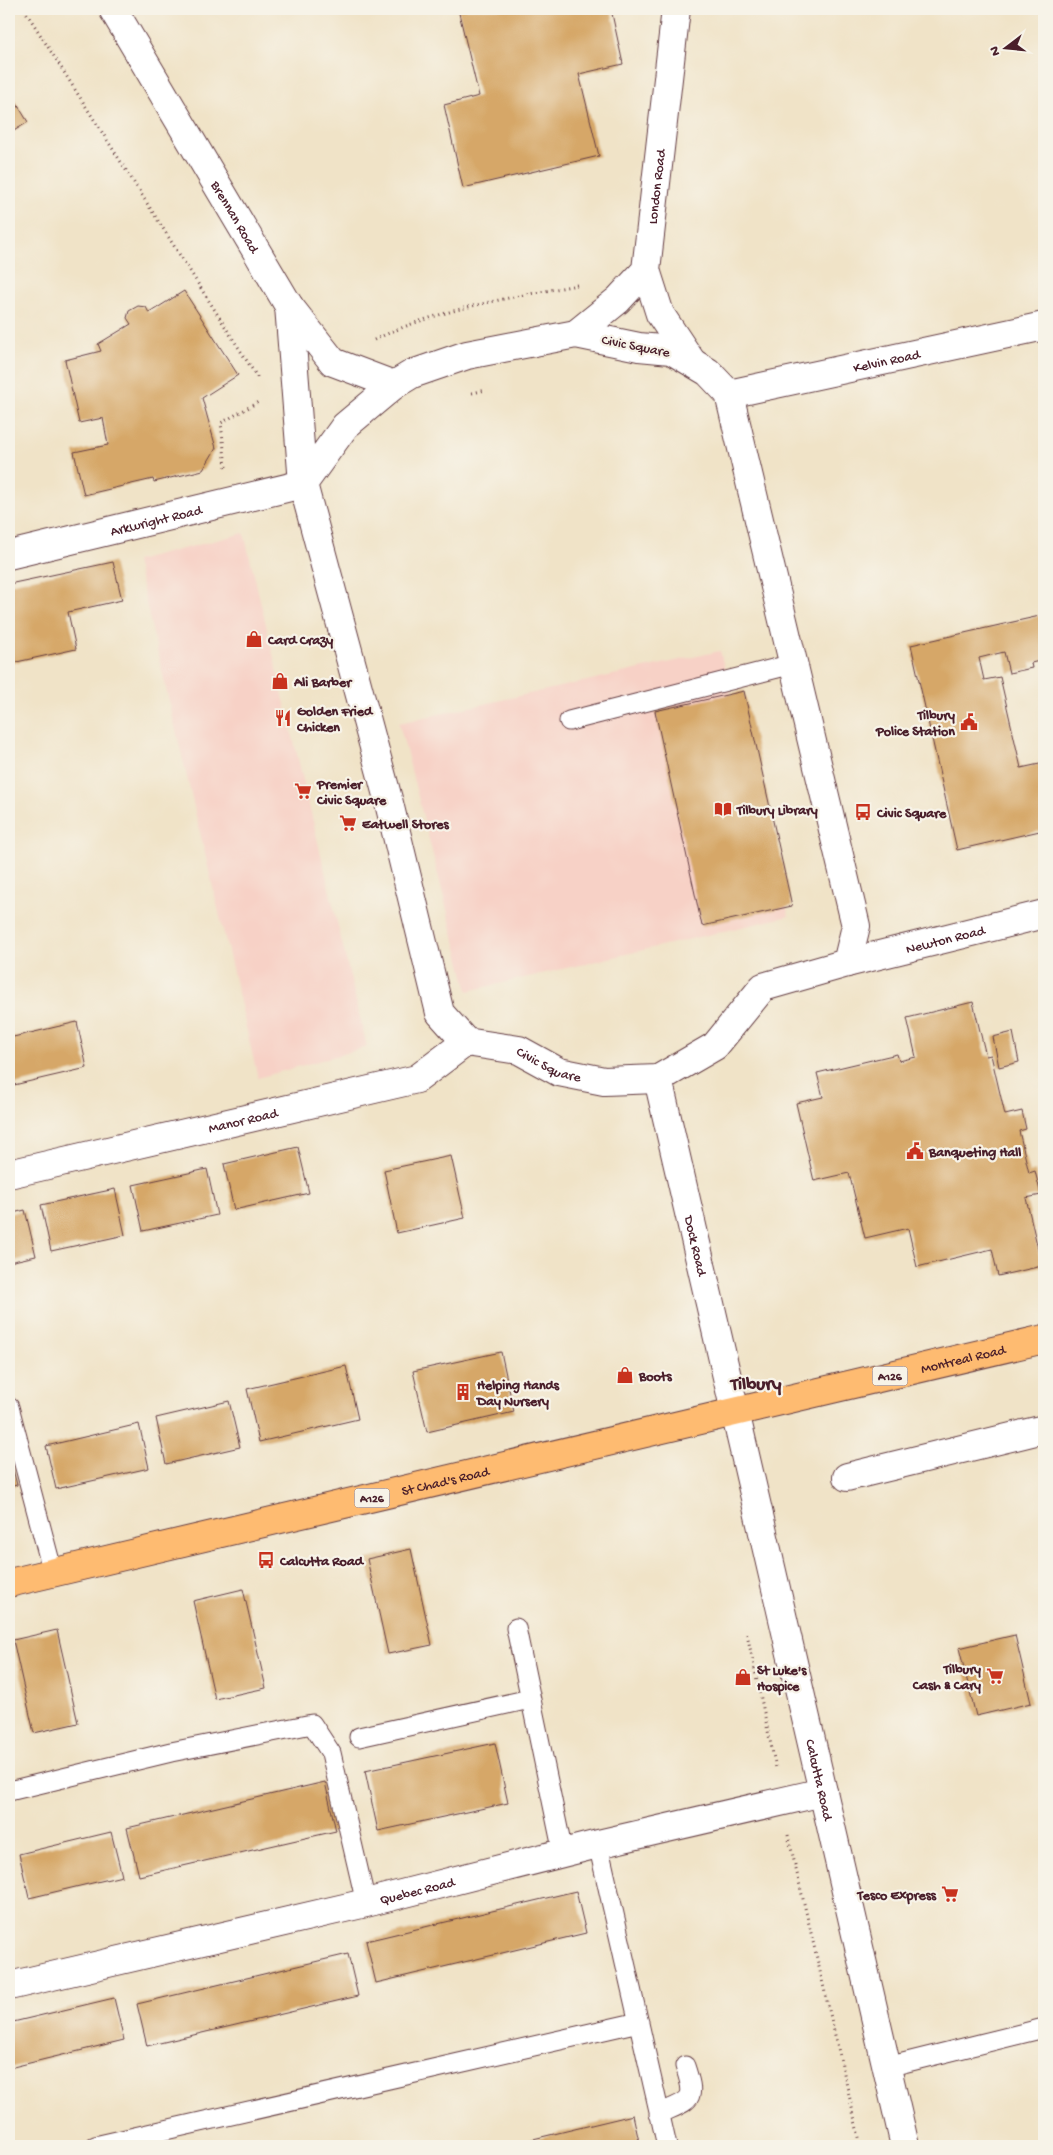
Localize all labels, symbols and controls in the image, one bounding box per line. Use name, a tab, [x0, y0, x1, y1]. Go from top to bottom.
north arrow	[980, 22, 1030, 72]
text: N	[986, 44, 1005, 58]
street label: London Road	[645, 147, 671, 225]
street label: Brennan Road	[205, 178, 263, 258]
street label: Civic Square	[600, 332, 672, 363]
street label: Kelvin Road	[852, 347, 924, 378]
street label: Arkwright Road	[109, 502, 206, 541]
shop icon: Card Crazy	[244, 629, 264, 649]
place label: Card Crazy	[267, 633, 333, 650]
shop icon: Ali Barber	[270, 671, 290, 691]
place label: Ali Barber	[293, 675, 353, 692]
place label: Golden Fried Chicken	[296, 704, 374, 737]
restaurant icon: Golden Fried Chicken	[273, 708, 293, 728]
place label: Tilbury Police Station	[875, 708, 955, 741]
public building icon: Tilbury Police Station	[959, 712, 979, 732]
place label: Premier Civic Square	[316, 777, 387, 810]
supermarket icon: Premier Civic Square	[293, 781, 313, 801]
library icon: Tilbury Library	[713, 799, 733, 819]
bus stop icon: Civic Square	[853, 802, 873, 822]
place label: Tilbury Library	[736, 803, 818, 820]
place label: Civic Square	[876, 806, 947, 823]
supermarket icon: Eatwell Stores	[338, 813, 358, 833]
place label: Eatwell Stores	[362, 817, 449, 834]
street label: Newton Road	[904, 923, 989, 959]
street label: Civic Square	[513, 1044, 583, 1087]
street label: Manor Road	[207, 1105, 281, 1138]
public building icon: Banqueting Hall	[905, 1141, 925, 1161]
place label: Banqueting Hall	[928, 1145, 1021, 1162]
street label: Dock Road	[679, 1213, 710, 1280]
street label: Montreal Road	[919, 1342, 1009, 1379]
shop icon: Boots	[615, 1365, 635, 1385]
road number: A126	[872, 1366, 908, 1385]
place label: Boots	[638, 1369, 672, 1386]
district label: Tilbury	[729, 1374, 782, 1397]
place label: Helping Hands Day Nursery	[475, 1378, 560, 1411]
building icon: Helping Hands Day Nursery	[453, 1382, 473, 1402]
street label: St Chad's Road	[400, 1464, 493, 1501]
road number: A126	[354, 1489, 390, 1508]
bus stop icon: Calcutta Road	[256, 1550, 276, 1570]
place label: Calcutta Road	[279, 1554, 365, 1571]
place label: Tilbury Cash & Cary	[912, 1662, 981, 1695]
place label: St Luke's Hospice	[757, 1663, 807, 1696]
supermarket icon: Tilbury Cash & Cary	[985, 1666, 1005, 1686]
shop icon: St Luke's Hospice	[733, 1667, 753, 1687]
street label: Calcutta Road	[800, 1738, 836, 1824]
street label: Quebec Road	[378, 1874, 458, 1910]
supermarket icon: Tesco Express	[940, 1884, 960, 1904]
place label: Tesco Express	[856, 1888, 937, 1905]

